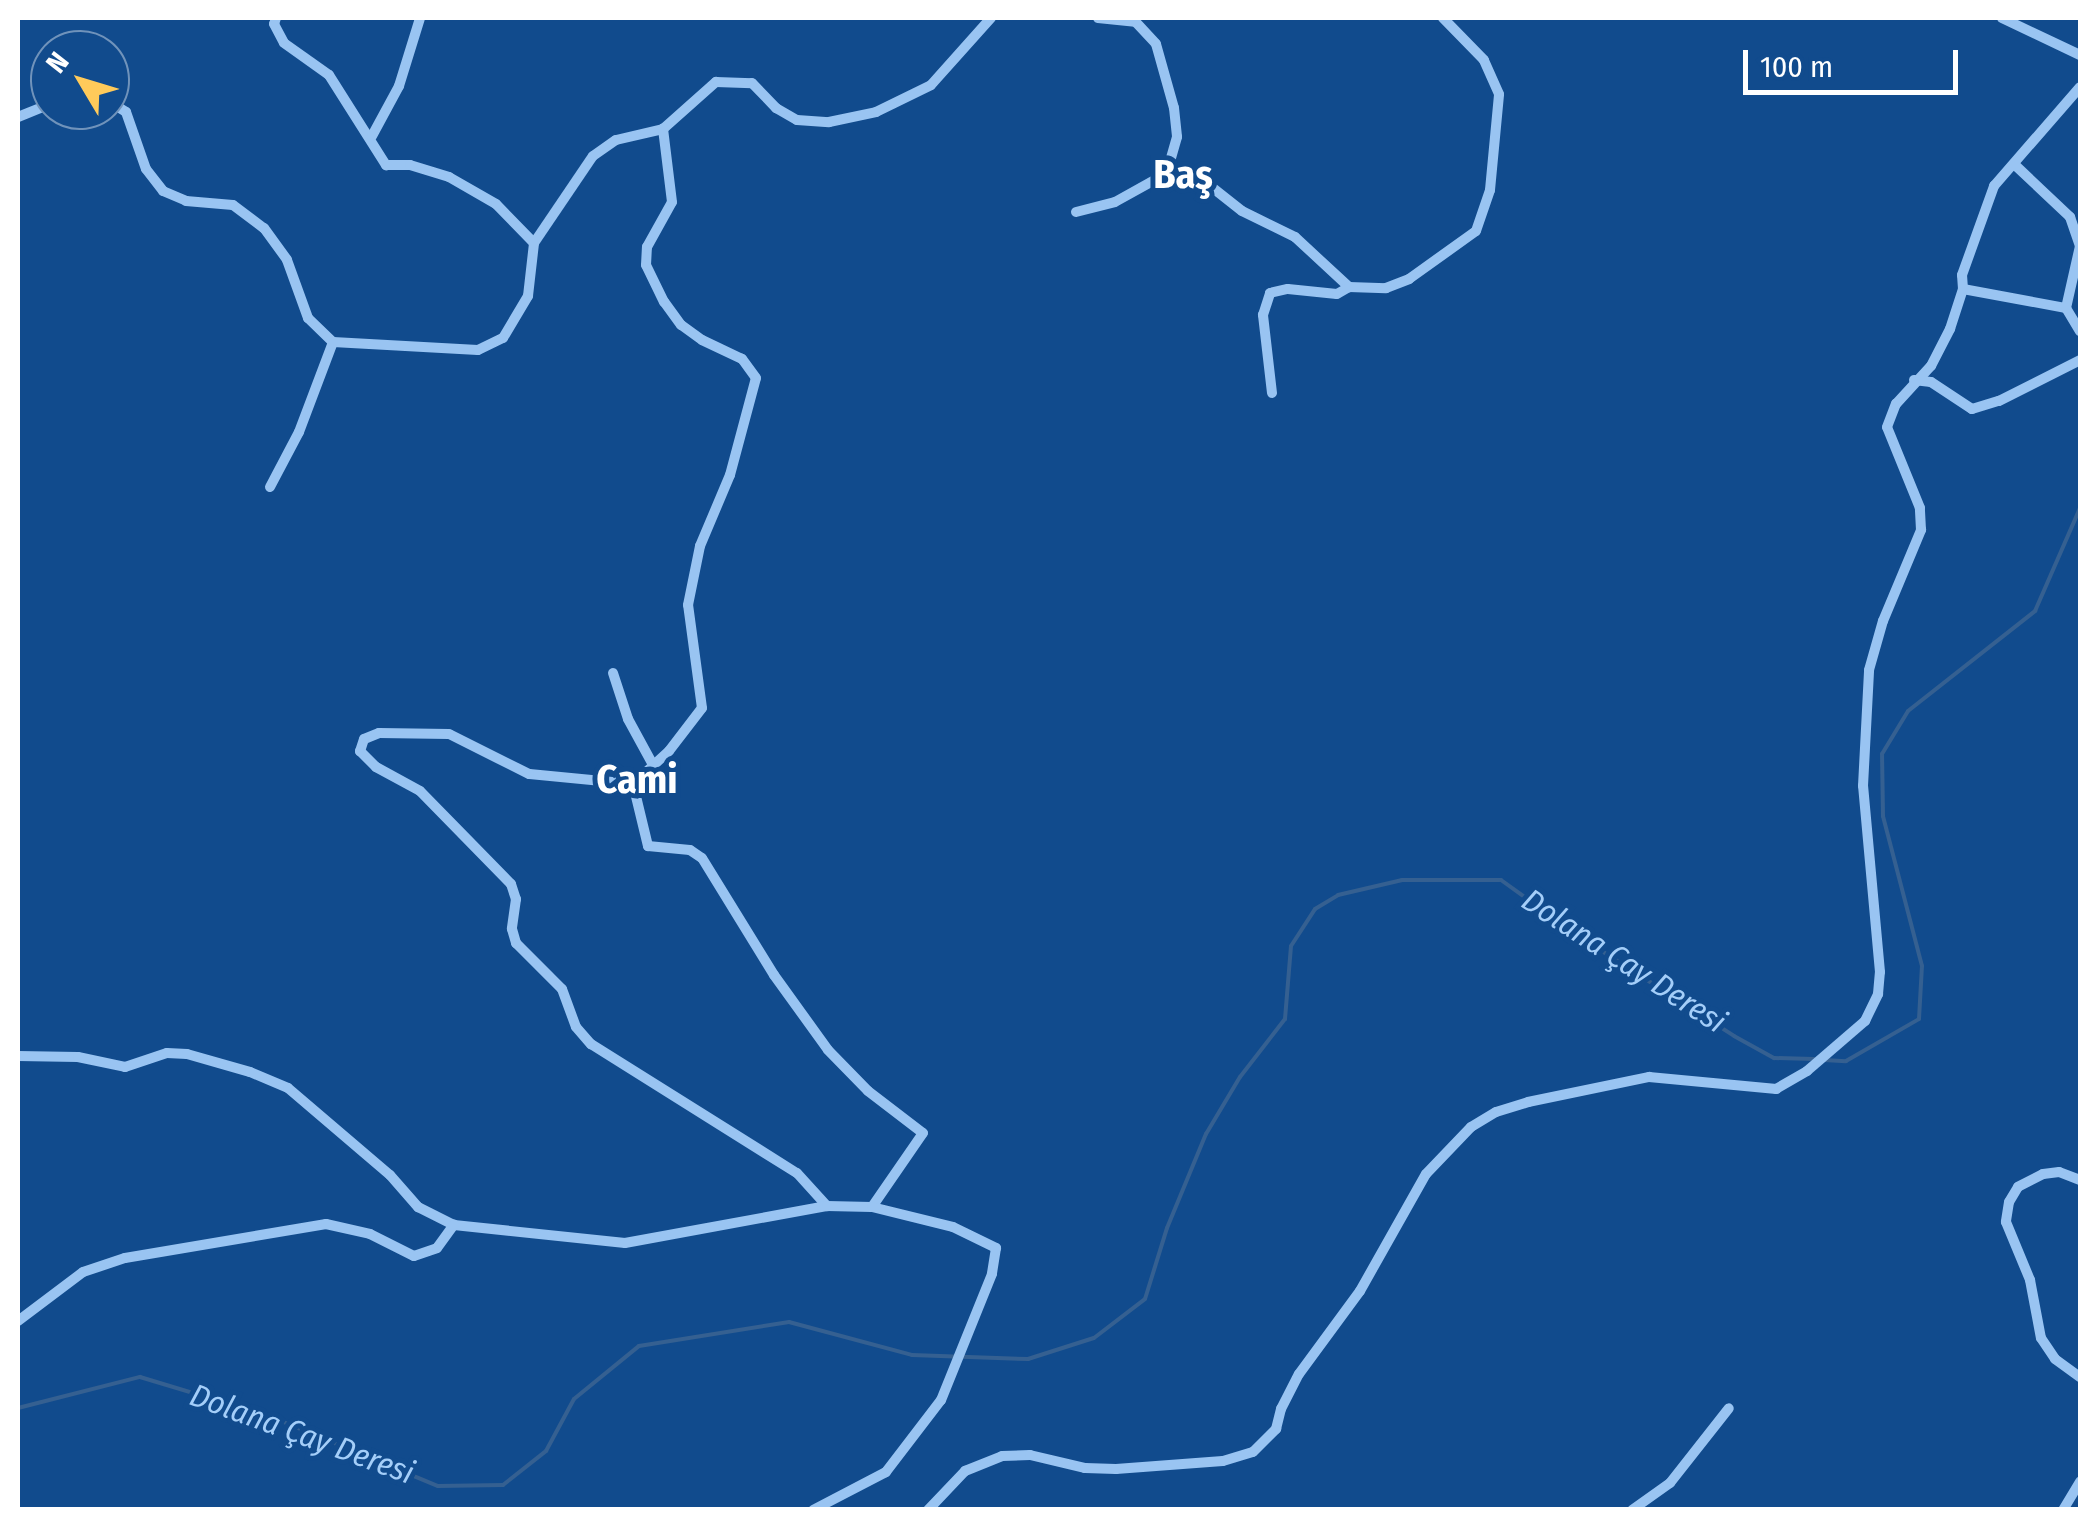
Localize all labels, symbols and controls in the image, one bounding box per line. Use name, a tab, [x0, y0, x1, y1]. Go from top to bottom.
north arrow	[30, 30, 130, 130]
scale bar	[1748, 30, 1963, 92]
text: N	[39, 46, 76, 79]
text: 100 m	[1760, 49, 1833, 85]
district label: Baş	[1153, 151, 1213, 199]
district label: Cami	[596, 756, 678, 804]
water label: Dolana Çay Deresi	[1515, 881, 1733, 1041]
water label: Dolana Çay Deresi	[185, 1376, 419, 1492]

